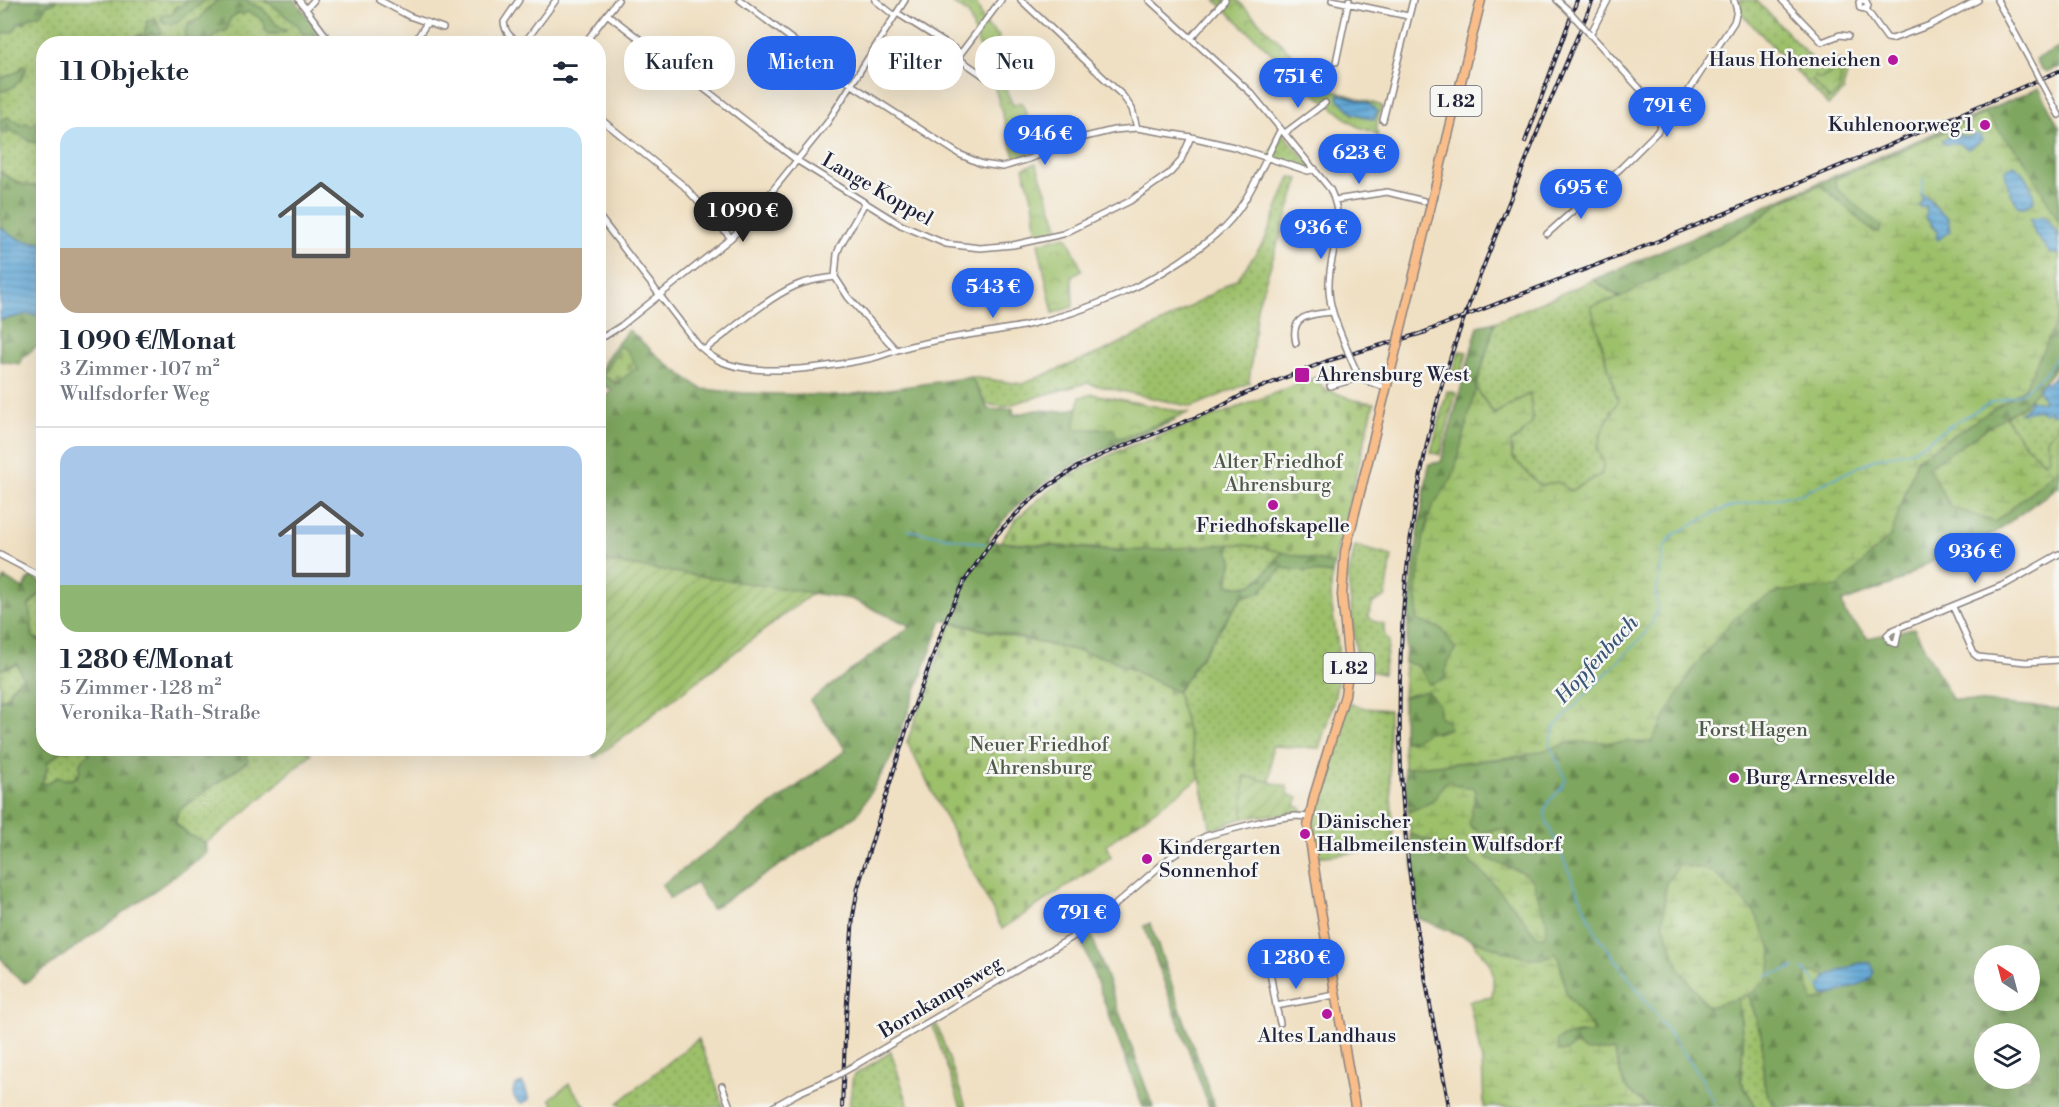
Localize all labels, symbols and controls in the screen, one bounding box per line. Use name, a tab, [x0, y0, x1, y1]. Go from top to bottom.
chip: Kaufen	[624, 36, 735, 90]
chip: Mieten	[747, 36, 856, 90]
chip: Filter	[868, 36, 963, 90]
chip: Neu	[975, 36, 1055, 90]
place label: Haus Hoheneichen	[1709, 48, 1881, 73]
marker: Haus Hoheneichen	[1886, 53, 1900, 67]
text: 11 Objekte	[60, 56, 189, 88]
icon: filters	[549, 56, 582, 89]
pin: 751 €	[1256, 58, 1340, 109]
text: 751 €	[1273, 65, 1323, 90]
road number: L 82	[1430, 86, 1482, 116]
pin: 791 €	[1625, 87, 1709, 138]
text: 791 €	[1642, 94, 1692, 119]
place label: Kuhlenoorweg 1	[1828, 113, 1973, 138]
pin: 946 €	[1003, 115, 1087, 166]
marker: Kuhlenoorweg 1	[1978, 118, 1992, 132]
text: 946 €	[1018, 122, 1072, 147]
pin: 623 €	[1317, 134, 1401, 185]
text: 623 €	[1332, 141, 1386, 166]
street label: Lange Koppel	[817, 148, 937, 232]
icon: home	[267, 166, 375, 274]
pin: 695 €	[1539, 169, 1623, 220]
text: 695 €	[1554, 176, 1608, 201]
pin: 1 090 €	[688, 192, 798, 243]
text: 1 090 €	[708, 199, 778, 224]
pin: 936 €	[1279, 209, 1363, 260]
text: 936 €	[1294, 216, 1348, 241]
pin: 543 €	[951, 268, 1035, 319]
text: 543 €	[966, 275, 1020, 300]
text: 1 090 €/Monat	[60, 325, 236, 357]
text: 3 Zimmer · 107 m²	[60, 357, 220, 382]
place label: Ahrensburg West	[1315, 363, 1470, 388]
marker: Ahrensburg West	[1293, 366, 1311, 384]
text: Wulfsdorfer Weg	[60, 382, 210, 407]
park label: Alter Friedhof Ahrensburg	[1212, 450, 1344, 498]
icon: home	[267, 485, 375, 593]
marker: Friedhofskapelle	[1266, 498, 1280, 512]
place label: Friedhofskapelle	[1196, 514, 1350, 539]
pin: 936 €	[1933, 533, 2017, 584]
text: 936 €	[1948, 540, 2002, 565]
water label: Hopfenbach	[1549, 610, 1645, 710]
text: 1 280 €/Monat	[60, 644, 233, 676]
road number: L 82	[1324, 653, 1374, 683]
text: 5 Zimmer · 128 m²	[60, 676, 221, 701]
text: Veronika-Rath-Straße	[60, 701, 261, 726]
park label: Forst Hagen	[1698, 718, 1808, 743]
park label: Neuer Friedhof Ahrensburg	[969, 733, 1109, 781]
place label: Burg Arnesvelde	[1745, 766, 1895, 791]
marker: Burg Arnesvelde	[1727, 771, 1741, 785]
place label: Dänischer Halbmeilenstein Wulfsdorf	[1317, 810, 1562, 858]
marker: Dänischer Halbmeilenstein Wulfsdorf	[1298, 827, 1312, 841]
place label: Kindergarten Sonnenhof	[1159, 836, 1281, 884]
marker: Kindergarten Sonnenhof	[1140, 852, 1154, 866]
pin: 791 €	[1040, 894, 1124, 945]
text: 791 €	[1057, 901, 1107, 926]
pin: 1 280 €	[1241, 939, 1351, 990]
north arrow	[1974, 945, 2040, 1011]
map controls	[1974, 945, 2040, 1089]
text: 1 280 €	[1262, 946, 1330, 971]
street label: Bornkampsweg	[874, 951, 1008, 1045]
marker: Altes Landhaus	[1320, 1007, 1334, 1021]
button: layers	[1974, 1023, 2040, 1089]
place label: Altes Landhaus	[1257, 1024, 1396, 1049]

